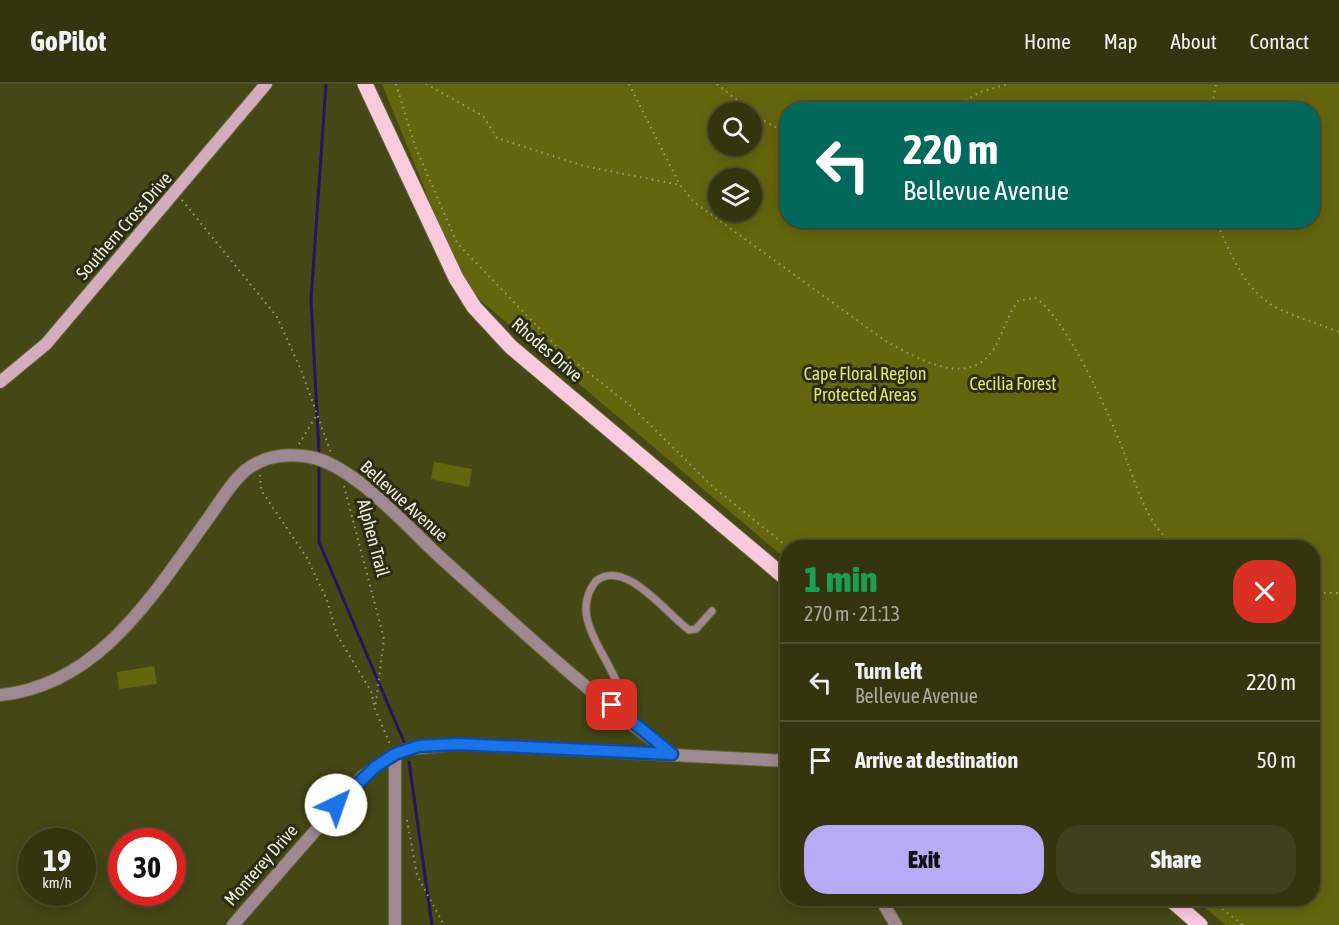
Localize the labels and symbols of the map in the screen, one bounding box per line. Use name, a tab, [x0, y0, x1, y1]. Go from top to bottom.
street label: Southern Cross Drive	[71, 168, 176, 284]
street label: Rhodes Drive	[508, 313, 587, 386]
park label: Cape Floral Region Protected Areas	[804, 363, 926, 405]
park label: Cecilia Forest	[969, 373, 1057, 394]
street label: Bellevue Avenue	[356, 456, 452, 545]
street label: Alphen Trail	[353, 497, 394, 579]
pin	[586, 679, 637, 730]
position arrow	[304, 773, 368, 837]
street label: Monterey Drive	[220, 820, 302, 910]
speed limit sign: 30	[108, 828, 186, 906]

